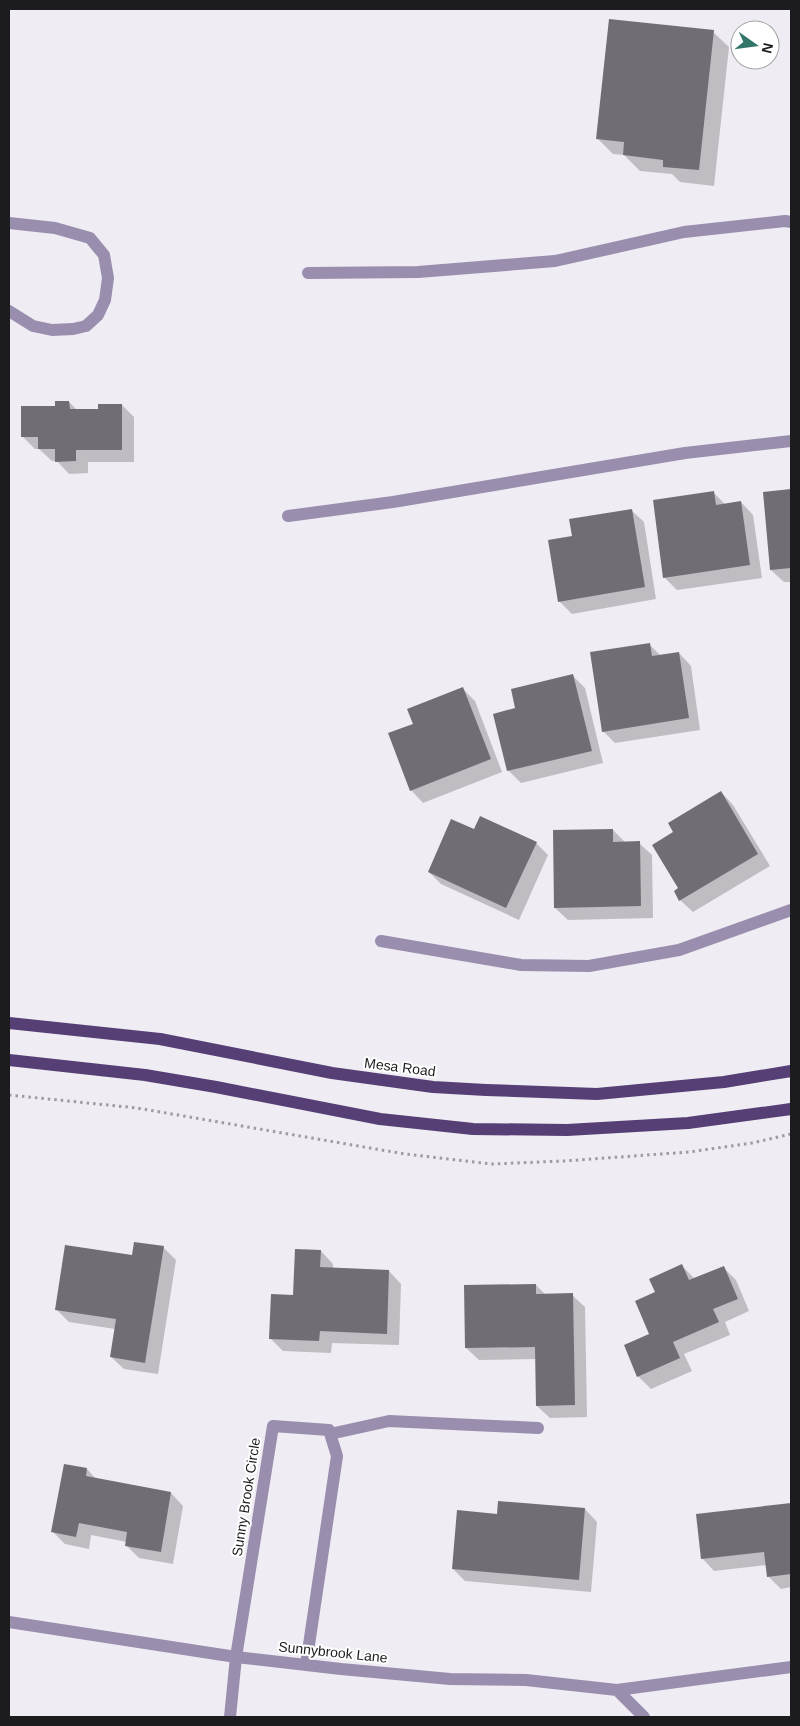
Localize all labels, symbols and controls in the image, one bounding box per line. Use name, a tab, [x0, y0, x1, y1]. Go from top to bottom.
north arrow	[730, 20, 780, 70]
text: N	[759, 41, 777, 55]
street label: Mesa Road	[363, 1055, 437, 1079]
street label: Sunny Brook Circle	[229, 1436, 263, 1557]
street label: Sunnybrook Lane	[278, 1638, 389, 1666]

